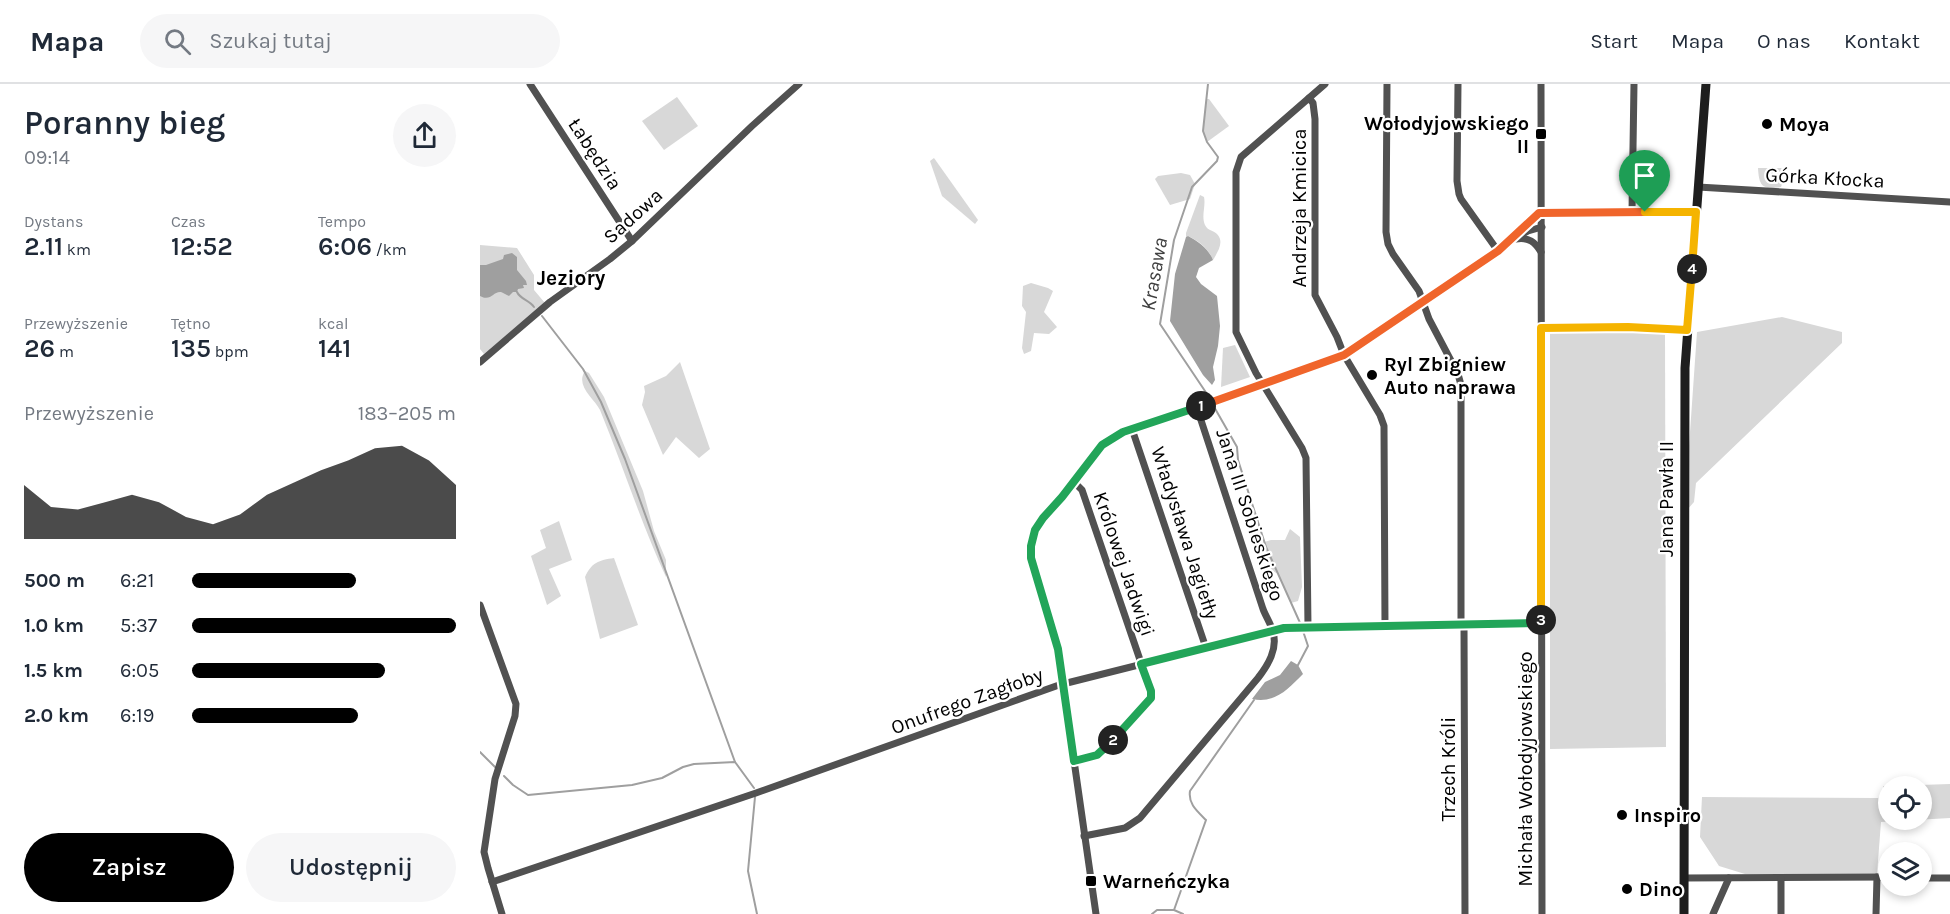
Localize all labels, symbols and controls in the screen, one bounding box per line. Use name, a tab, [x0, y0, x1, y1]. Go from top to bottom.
search box	[140, 14, 560, 68]
text: Mapa	[30, 25, 104, 58]
icon: search	[161, 25, 194, 58]
text: Szukaj tutaj	[209, 28, 332, 54]
text: Start	[1590, 29, 1638, 53]
text: Mapa	[1671, 29, 1724, 53]
text: O nas	[1757, 29, 1811, 53]
text: Kontakt	[1844, 29, 1920, 53]
text: Poranny bieg	[24, 104, 225, 142]
button: share	[393, 104, 456, 167]
place label: Wołodyjowskiego II	[1364, 112, 1529, 158]
place label: Moya	[1779, 113, 1830, 136]
street label: Łabędzia	[563, 114, 627, 194]
marker: Moya	[1760, 117, 1774, 131]
marker: Wołodyjowskiego II	[1534, 127, 1548, 141]
street label: Andrzeja Kmicica	[1288, 129, 1311, 287]
text: 09:14	[24, 146, 70, 169]
pin	[1619, 150, 1670, 212]
icon: arrive	[1628, 159, 1661, 192]
street label: Górka Kłocka	[1765, 163, 1885, 193]
street label: Sadowa	[599, 184, 667, 248]
text: Dystans	[24, 212, 83, 231]
text: Czas	[171, 212, 206, 231]
text: Tempo	[318, 212, 366, 231]
text: 2.11	[24, 231, 63, 262]
text: 12:52	[171, 231, 233, 262]
text: 6:06	[318, 231, 372, 262]
water label: Krasawa	[1136, 235, 1172, 313]
text: km	[63, 240, 91, 259]
text: /km	[372, 240, 407, 259]
pin: 4	[1677, 254, 1707, 284]
text: 4	[1687, 259, 1697, 278]
district label: Jeziory	[537, 266, 606, 290]
text: Przewyższenie	[24, 314, 128, 333]
text: Tętno	[171, 314, 210, 333]
text: kcal	[318, 314, 349, 333]
text: 26	[24, 333, 55, 364]
text: 135	[171, 333, 211, 364]
text: 141	[318, 333, 351, 364]
text: m	[55, 342, 74, 361]
text: bpm	[211, 342, 249, 361]
place label: Ryl Zbigniew Auto naprawa	[1384, 353, 1516, 399]
marker: Ryl Zbigniew Auto naprawa	[1365, 368, 1379, 382]
pin: 1	[1186, 391, 1216, 421]
text: 1	[1198, 396, 1204, 415]
text: Przewyższenie	[24, 402, 154, 425]
text: 183–205 m	[358, 402, 456, 425]
street label: Jana III Sobieskiego	[1211, 426, 1289, 604]
street label: Jana Pawła II	[1655, 441, 1678, 557]
street label: Władysława Jagiełły	[1146, 444, 1224, 622]
street label: Królowej Jadwigi	[1089, 489, 1159, 639]
text: 500 m	[24, 569, 85, 592]
text: 6:21	[120, 569, 154, 592]
pin: 3	[1526, 605, 1556, 635]
text: 3	[1536, 610, 1546, 629]
text: 1.0 km	[24, 614, 84, 637]
text: 5:37	[120, 614, 157, 637]
street label: Michała Wołodyjowskiego	[1514, 651, 1537, 887]
text: 1.5 km	[24, 659, 83, 682]
text: 6:05	[120, 659, 159, 682]
street label: Onufrego Zagłoby	[888, 663, 1046, 739]
text: 2.0 km	[24, 704, 89, 727]
text: 6:19	[120, 704, 154, 727]
street label: Trzech Króli	[1437, 717, 1460, 821]
pin: 2	[1098, 725, 1128, 755]
text: 2	[1108, 730, 1118, 749]
map controls	[1878, 776, 1932, 896]
button: locate	[1878, 776, 1932, 830]
place label: Inspiro	[1634, 804, 1701, 827]
marker: Inspiro	[1615, 808, 1629, 822]
button: Zapisz	[24, 833, 234, 902]
button: Udostępnij	[246, 833, 456, 902]
button: layers	[1878, 842, 1932, 896]
place label: Warneńczyka	[1103, 870, 1230, 893]
marker: Warneńczyka	[1084, 874, 1098, 888]
place label: Dino	[1639, 878, 1683, 901]
marker: Dino	[1620, 882, 1634, 896]

